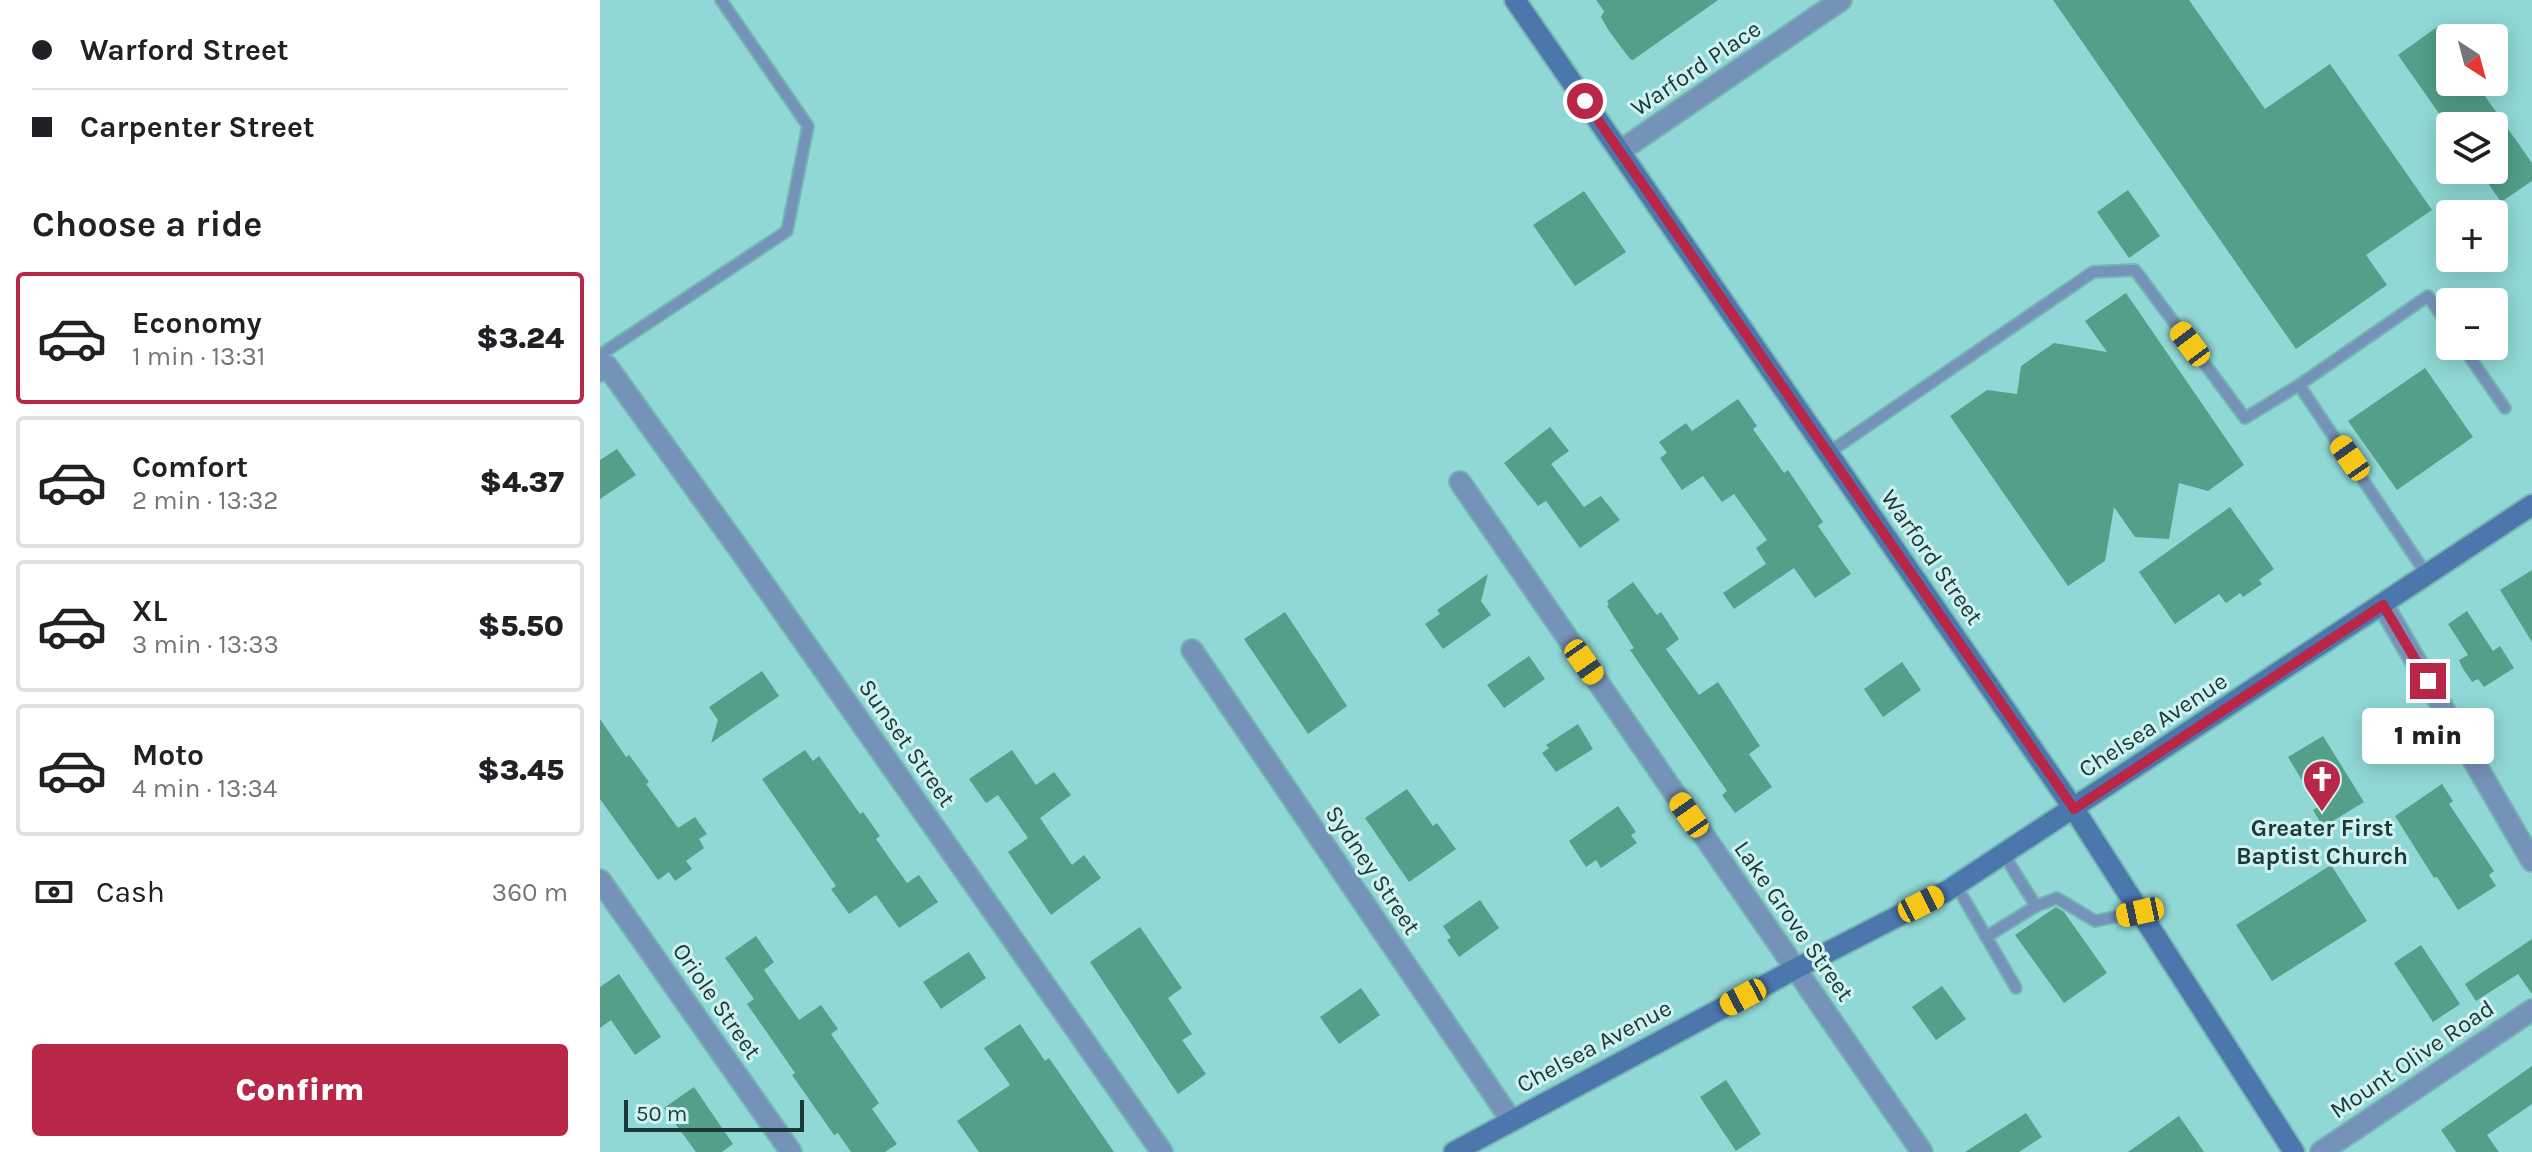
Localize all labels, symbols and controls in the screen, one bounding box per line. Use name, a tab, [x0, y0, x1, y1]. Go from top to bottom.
street label: Warford Place	[1626, 14, 1766, 122]
north arrow	[2436, 24, 2508, 96]
map controls	[2436, 24, 2508, 360]
text: Warford Street	[80, 32, 289, 68]
route start	[1567, 83, 1603, 119]
text: Carpenter Street	[80, 109, 315, 145]
button: layers	[2436, 112, 2508, 184]
button: +	[2436, 200, 2508, 272]
text: Choose a ride	[32, 203, 262, 245]
button: −	[2436, 288, 2508, 360]
icon: car	[36, 302, 108, 374]
text: Economy	[132, 305, 262, 341]
car	[2166, 318, 2214, 370]
text: $3.24	[476, 320, 564, 356]
text: 1 min · 13:31	[132, 341, 265, 372]
car	[2326, 431, 2374, 485]
icon: car	[36, 446, 108, 518]
text: Comfort	[132, 449, 248, 485]
text: $4.37	[479, 464, 564, 500]
street label: Warford Street	[1875, 484, 1989, 630]
text: 2 min · 13:32	[132, 485, 278, 516]
icon: car	[36, 590, 108, 662]
text: XL	[132, 593, 167, 629]
text: $5.50	[478, 608, 564, 644]
text: 3 min · 13:33	[132, 629, 279, 660]
car	[1560, 635, 1608, 689]
route end	[2410, 663, 2446, 699]
street label: Chelsea Avenue	[2074, 667, 2232, 783]
street label: Sunset Street	[853, 674, 961, 812]
callout: 1 min	[2362, 709, 2494, 765]
text: 1 min	[2394, 720, 2462, 751]
icon: car	[36, 734, 108, 806]
text: Moto	[132, 737, 204, 773]
text: $3.45	[477, 752, 564, 788]
church icon: Greater First Baptist Church	[2301, 758, 2343, 813]
text: 4 min · 13:34	[132, 773, 277, 804]
car	[1665, 788, 1713, 842]
street label: Sydney Street	[1320, 800, 1426, 940]
place label: Greater First Baptist Church	[2236, 814, 2408, 870]
street label: Lake Grove Street	[1728, 835, 1860, 1007]
icon: cash	[32, 870, 76, 914]
text: Cash	[96, 874, 165, 910]
text: 360 m	[492, 877, 568, 908]
car	[1894, 882, 1948, 926]
car	[2114, 895, 2166, 929]
street label: Oriole Street	[667, 938, 767, 1064]
car	[1716, 975, 1770, 1019]
street label: Chelsea Avenue	[1512, 993, 1676, 1099]
street label: Mount Olive Road	[2325, 994, 2499, 1124]
button: Confirm	[32, 1044, 568, 1136]
scale bar	[624, 1096, 804, 1132]
text: 50 m	[636, 1101, 687, 1127]

